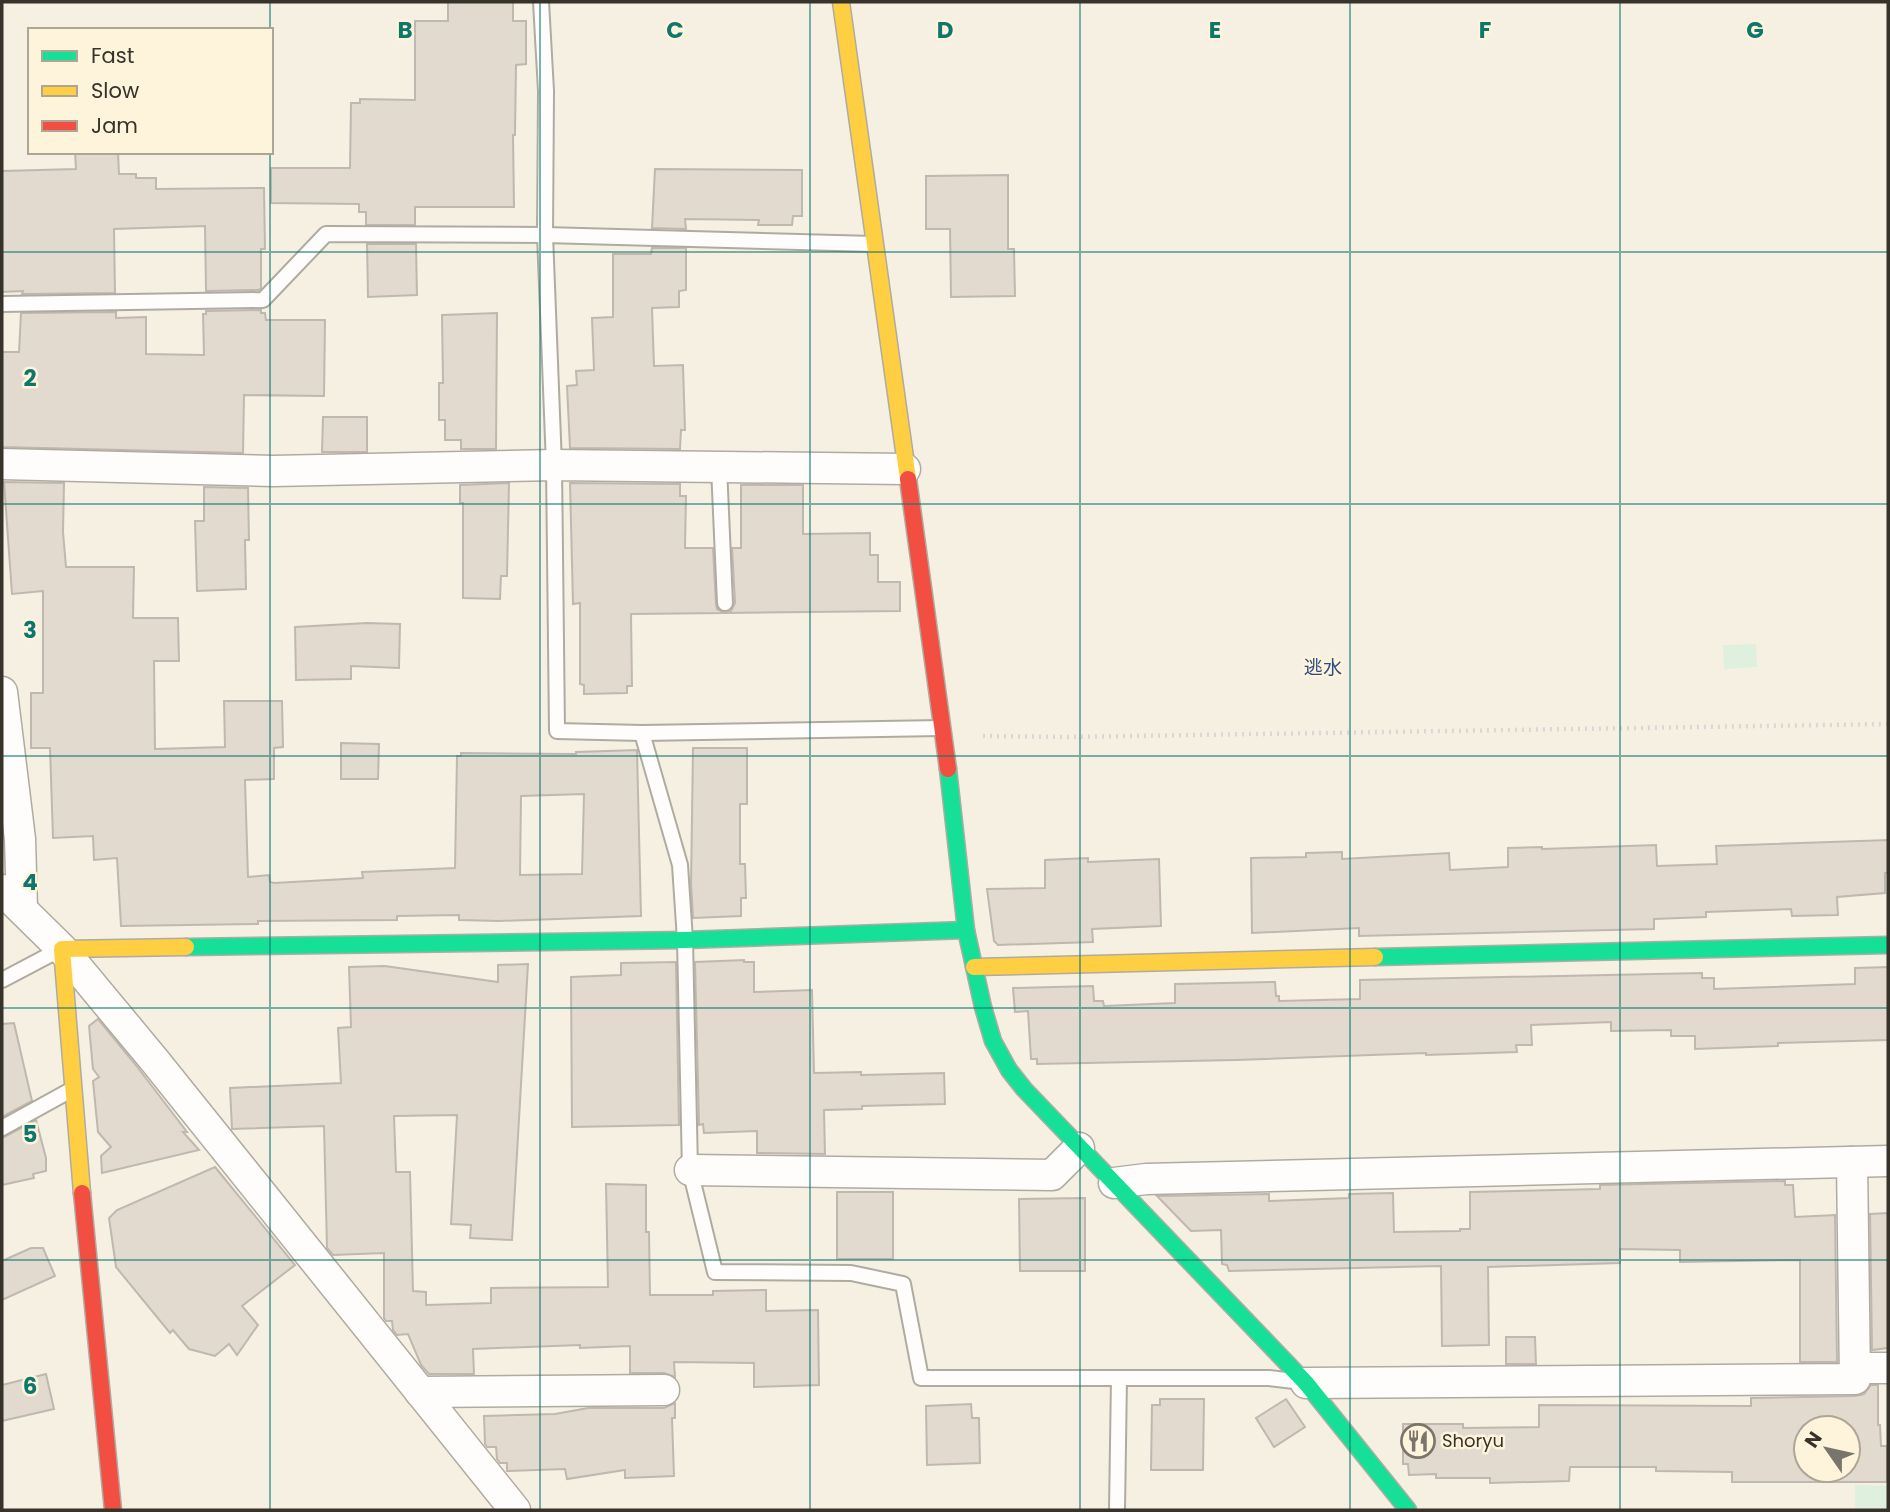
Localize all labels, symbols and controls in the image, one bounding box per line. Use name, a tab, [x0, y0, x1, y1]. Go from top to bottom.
text: B	[397, 14, 413, 46]
text: C	[666, 14, 684, 46]
text: D	[937, 14, 953, 46]
text: E	[1209, 14, 1221, 46]
text: F	[1479, 14, 1491, 46]
text: G	[1746, 14, 1764, 46]
legend	[28, 28, 273, 154]
text: Fast	[91, 41, 134, 70]
text: Slow	[91, 76, 139, 105]
text: Jam	[91, 111, 138, 140]
text: 2	[23, 362, 37, 394]
text: 3	[23, 614, 37, 646]
district label: 逃水	[1304, 654, 1342, 681]
text: 4	[22, 866, 38, 898]
text: 5	[23, 1118, 37, 1150]
text: 6	[23, 1370, 37, 1402]
north arrow	[1792, 1414, 1862, 1484]
restaurant icon: Shoryu	[1399, 1422, 1437, 1460]
text: N	[1798, 1426, 1829, 1453]
place label: Shoryu	[1442, 1428, 1504, 1453]

